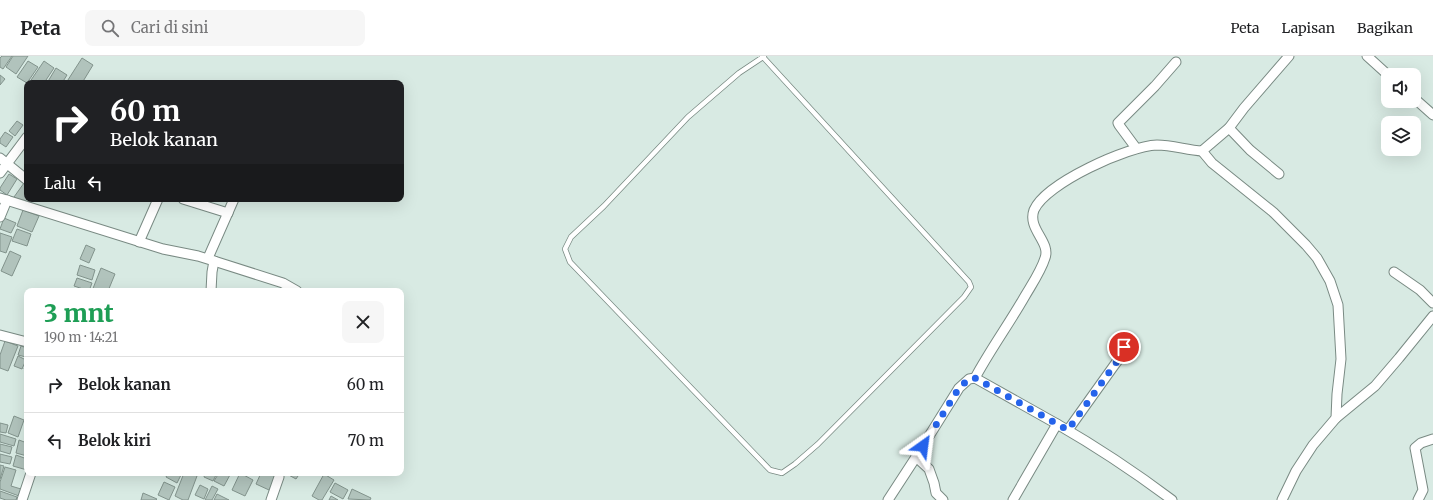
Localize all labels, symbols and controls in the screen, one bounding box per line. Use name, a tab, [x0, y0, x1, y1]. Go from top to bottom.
search box	[85, 10, 365, 46]
text: Peta	[20, 16, 61, 40]
icon: search	[99, 17, 121, 39]
text: Cari di sini	[131, 18, 208, 37]
text: Peta	[1230, 19, 1260, 37]
text: Lapisan	[1282, 19, 1335, 37]
text: Bagikan	[1357, 19, 1413, 37]
map controls	[1381, 68, 1421, 156]
button: sound	[1381, 68, 1421, 108]
text: 60 m	[110, 93, 180, 129]
icon: right	[44, 96, 96, 148]
button: layers	[1381, 116, 1421, 156]
text: Belok kanan	[110, 128, 218, 151]
icon: left	[84, 172, 106, 194]
text: Lalu	[44, 174, 76, 193]
text: 3 mnt	[44, 298, 114, 329]
button: close	[342, 301, 384, 343]
text: 190 m · 14:21	[44, 329, 118, 346]
pin	[1107, 330, 1141, 364]
icon: arrive	[1113, 336, 1135, 358]
icon: right	[44, 374, 66, 396]
text: Belok kanan	[78, 375, 171, 394]
text: 60 m	[347, 375, 384, 394]
position arrow	[902, 425, 944, 467]
icon: left	[44, 430, 66, 452]
text: Belok kiri	[78, 431, 151, 450]
text: 70 m	[348, 431, 384, 450]

